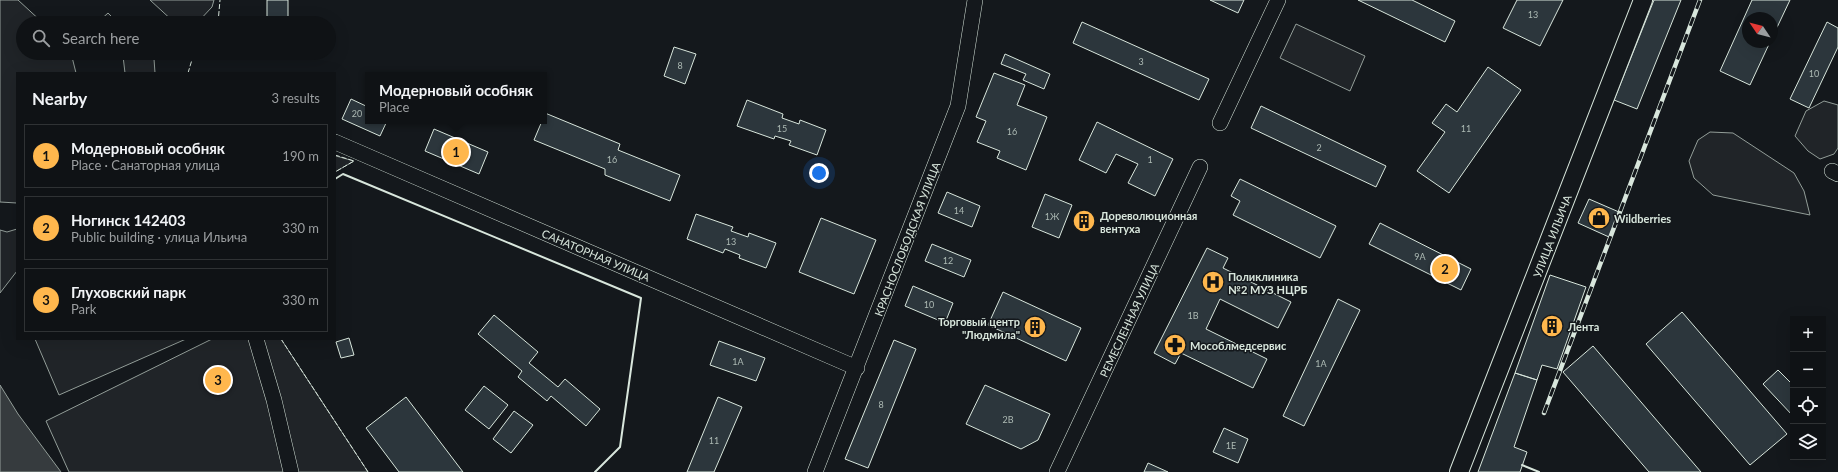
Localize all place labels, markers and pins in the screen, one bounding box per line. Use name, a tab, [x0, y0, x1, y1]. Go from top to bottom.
pin: 1	[443, 137, 469, 167]
shop icon: Wildberries	[1586, 205, 1612, 231]
building icon: Дореволюционная вентуха	[1071, 208, 1097, 234]
place label: Дореволюционная вентуха	[1100, 209, 1197, 235]
place label: Wildberries	[1614, 212, 1671, 225]
pin: 2	[1432, 254, 1458, 284]
hospital icon: Поликлиника №2 МУЗ НЦРБ	[1200, 269, 1226, 295]
place label: Поликлиника №2 МУЗ НЦРБ	[1228, 270, 1307, 296]
building icon: Лента	[1539, 313, 1565, 339]
building icon: Торговый центр "Людмила"	[1022, 314, 1048, 340]
place label: Торговый центр "Людмила"	[938, 315, 1020, 341]
place label: Лента	[1567, 320, 1599, 333]
pharmacy icon: Мособлмедсервис	[1162, 332, 1188, 358]
place label: Мособлмедсервис	[1190, 339, 1287, 352]
pin: 3	[205, 365, 231, 395]

